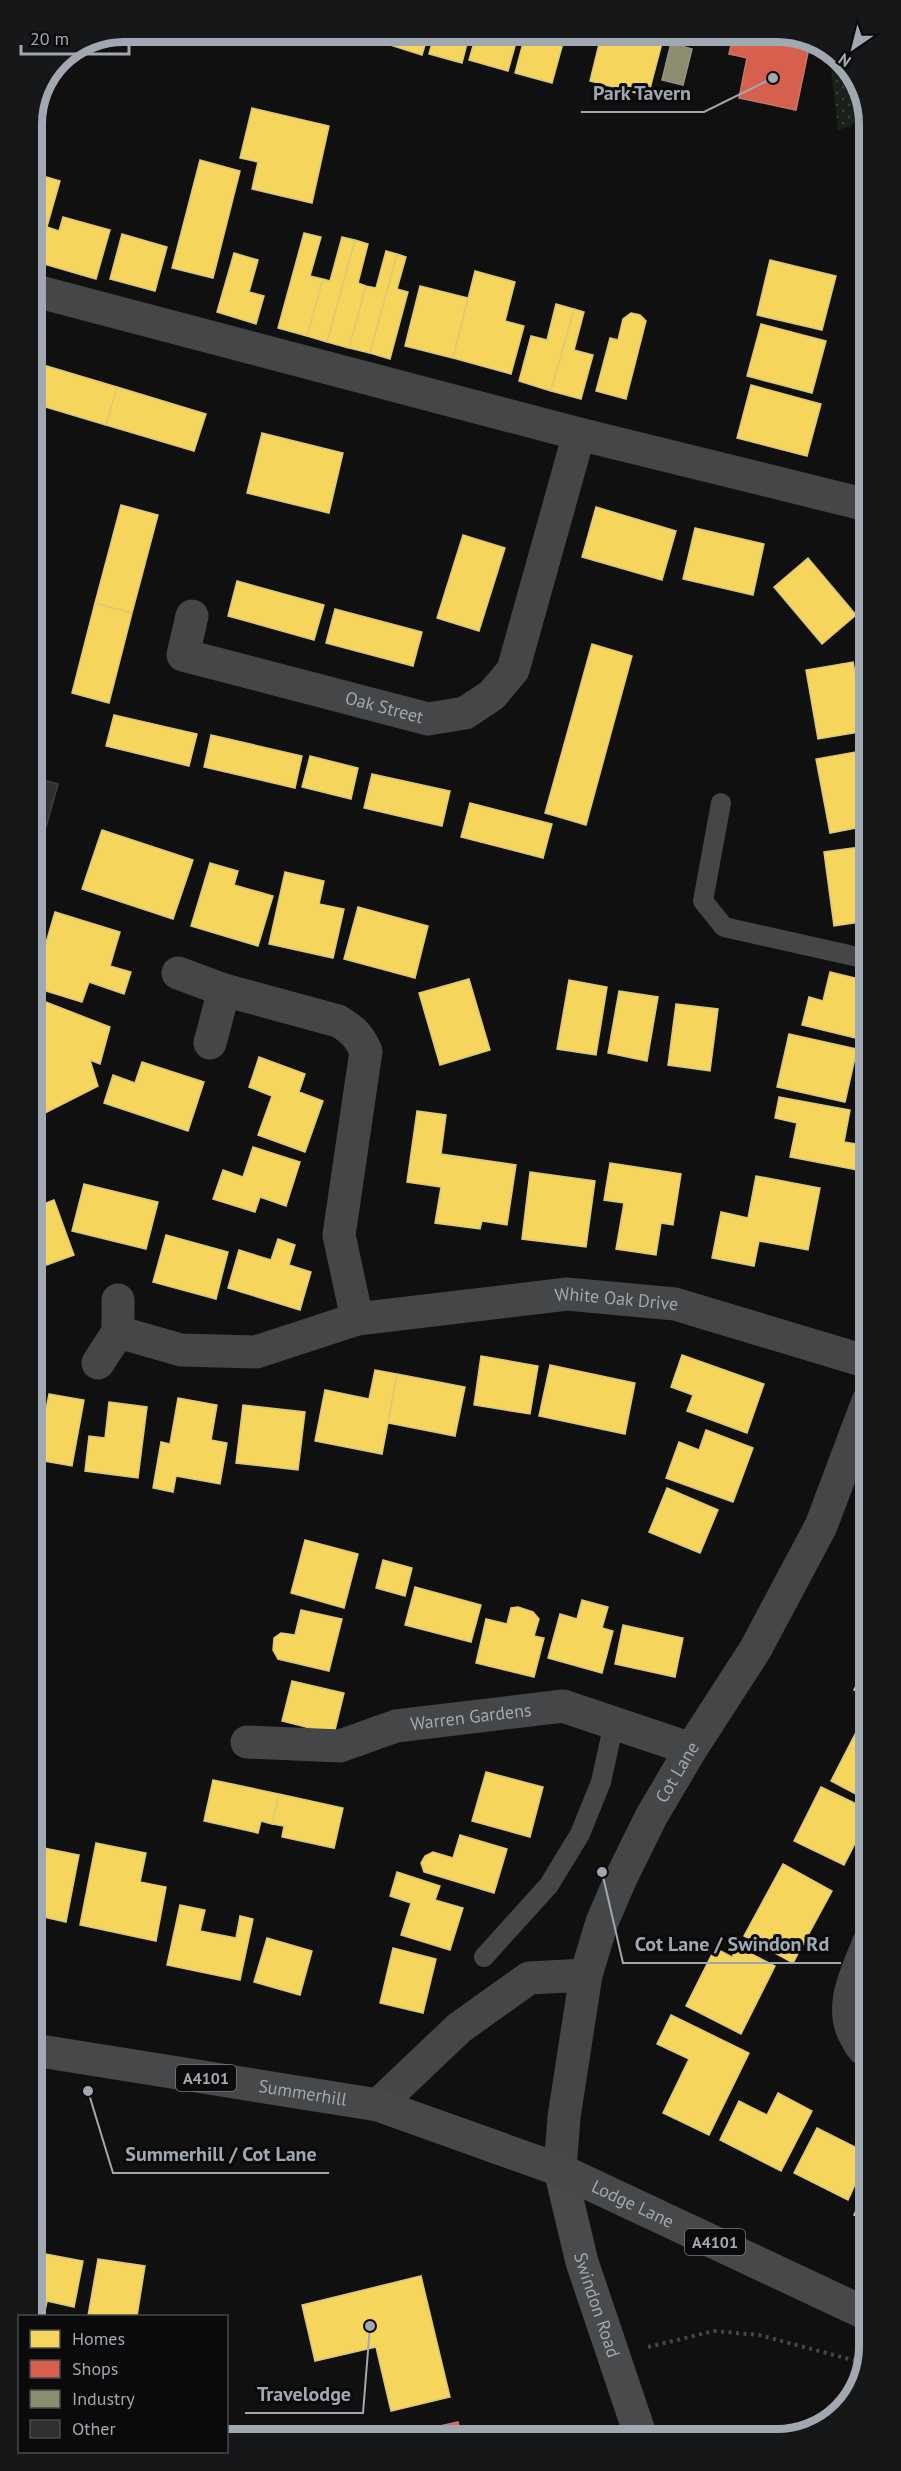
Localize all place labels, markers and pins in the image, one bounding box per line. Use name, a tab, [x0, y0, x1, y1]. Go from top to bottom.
callout: Park Tavern	[581, 74, 704, 112]
callout: Cot Lane / Swindon Rd	[623, 1925, 841, 1963]
callout: Summerhill / Cot Lane	[113, 2135, 329, 2173]
callout: Travelodge	[245, 2375, 363, 2413]

